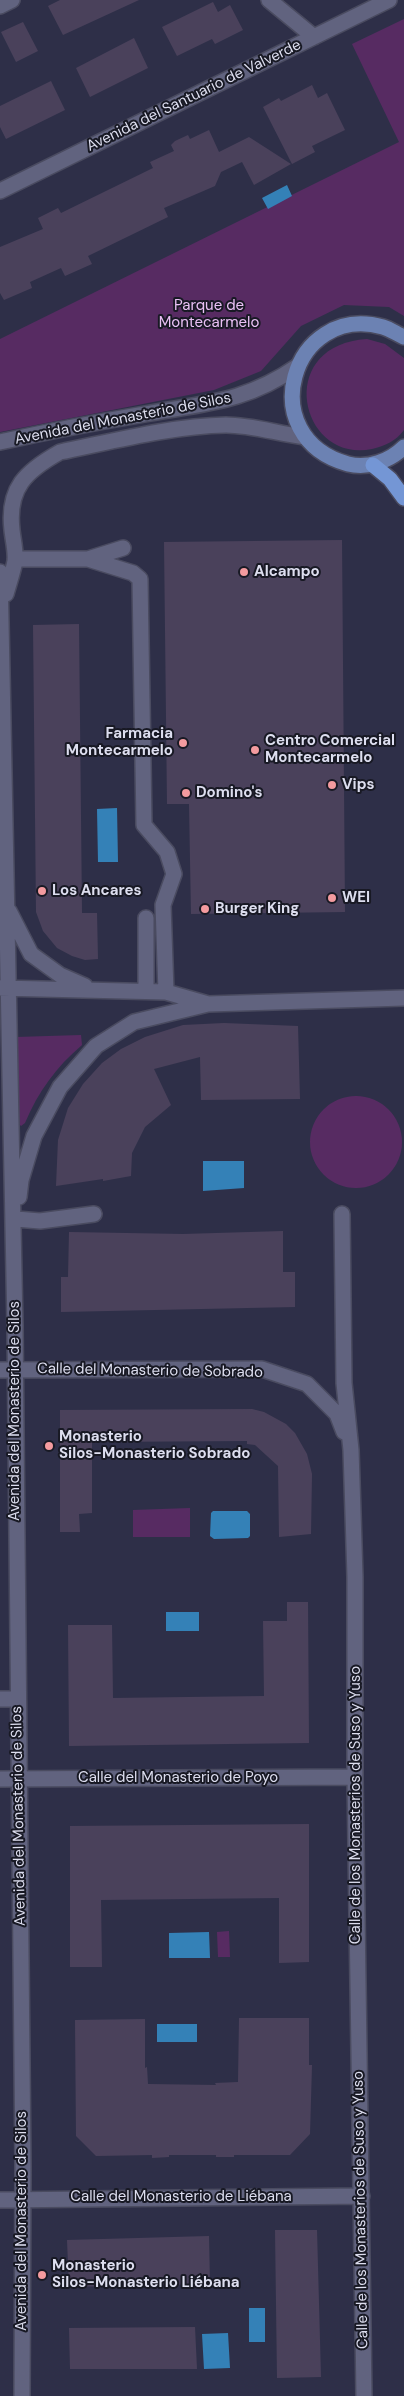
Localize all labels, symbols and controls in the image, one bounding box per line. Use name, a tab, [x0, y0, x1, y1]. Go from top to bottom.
street label: Avenida del Santuario de Valverde	[84, 36, 304, 156]
park label: Parque de Montecarmelo	[159, 297, 259, 332]
street label: Avenida del Monasterio de Silos	[13, 389, 233, 449]
place label: Alcampo	[254, 563, 320, 581]
marker: Alcampo	[238, 566, 250, 578]
place label: Farmacia Montecarmelo	[66, 725, 173, 760]
place label: Centro Comercial Montecarmelo	[265, 732, 395, 767]
marker: Farmacia Montecarmelo	[177, 737, 189, 749]
marker: Centro Comercial Montecarmelo	[249, 744, 261, 756]
place label: Vips	[342, 776, 375, 794]
marker: Vips	[326, 779, 338, 791]
place label: Domino's	[196, 784, 263, 802]
marker: Domino's	[180, 787, 192, 799]
place label: Los Ancares	[52, 882, 141, 900]
marker: Los Ancares	[36, 885, 48, 897]
place label: WEI	[342, 889, 370, 907]
marker: WEI	[326, 892, 338, 904]
place label: Burger King	[215, 900, 299, 918]
marker: Burger King	[199, 903, 211, 915]
street label: Avenida del Monasterio de Silos	[6, 1301, 24, 1521]
street label: Calle del Monasterio de Sobrado	[37, 1360, 263, 1382]
place label: Monasterio Silos-Monasterio Sobrado	[59, 1428, 250, 1463]
marker: Monasterio Silos-Monasterio Sobrado	[43, 1440, 55, 1452]
street label: Calle de los Monasterios de Suso y Yuso	[347, 1666, 365, 1944]
street label: Avenida del Monasterio de Silos	[8, 1706, 30, 1926]
street label: Calle del Monasterio de Poyo	[78, 1769, 278, 1787]
street label: Calle de los Monasterios de Suso y Yuso	[350, 2071, 372, 2349]
street label: Avenida del Monasterio de Silos	[13, 2111, 31, 2331]
street label: Calle del Monasterio de Liébana	[70, 2188, 292, 2206]
place label: Monasterio Silos-Monasterio Liébana	[52, 2257, 240, 2292]
marker: Monasterio Silos-Monasterio Liébana	[36, 2269, 48, 2281]

